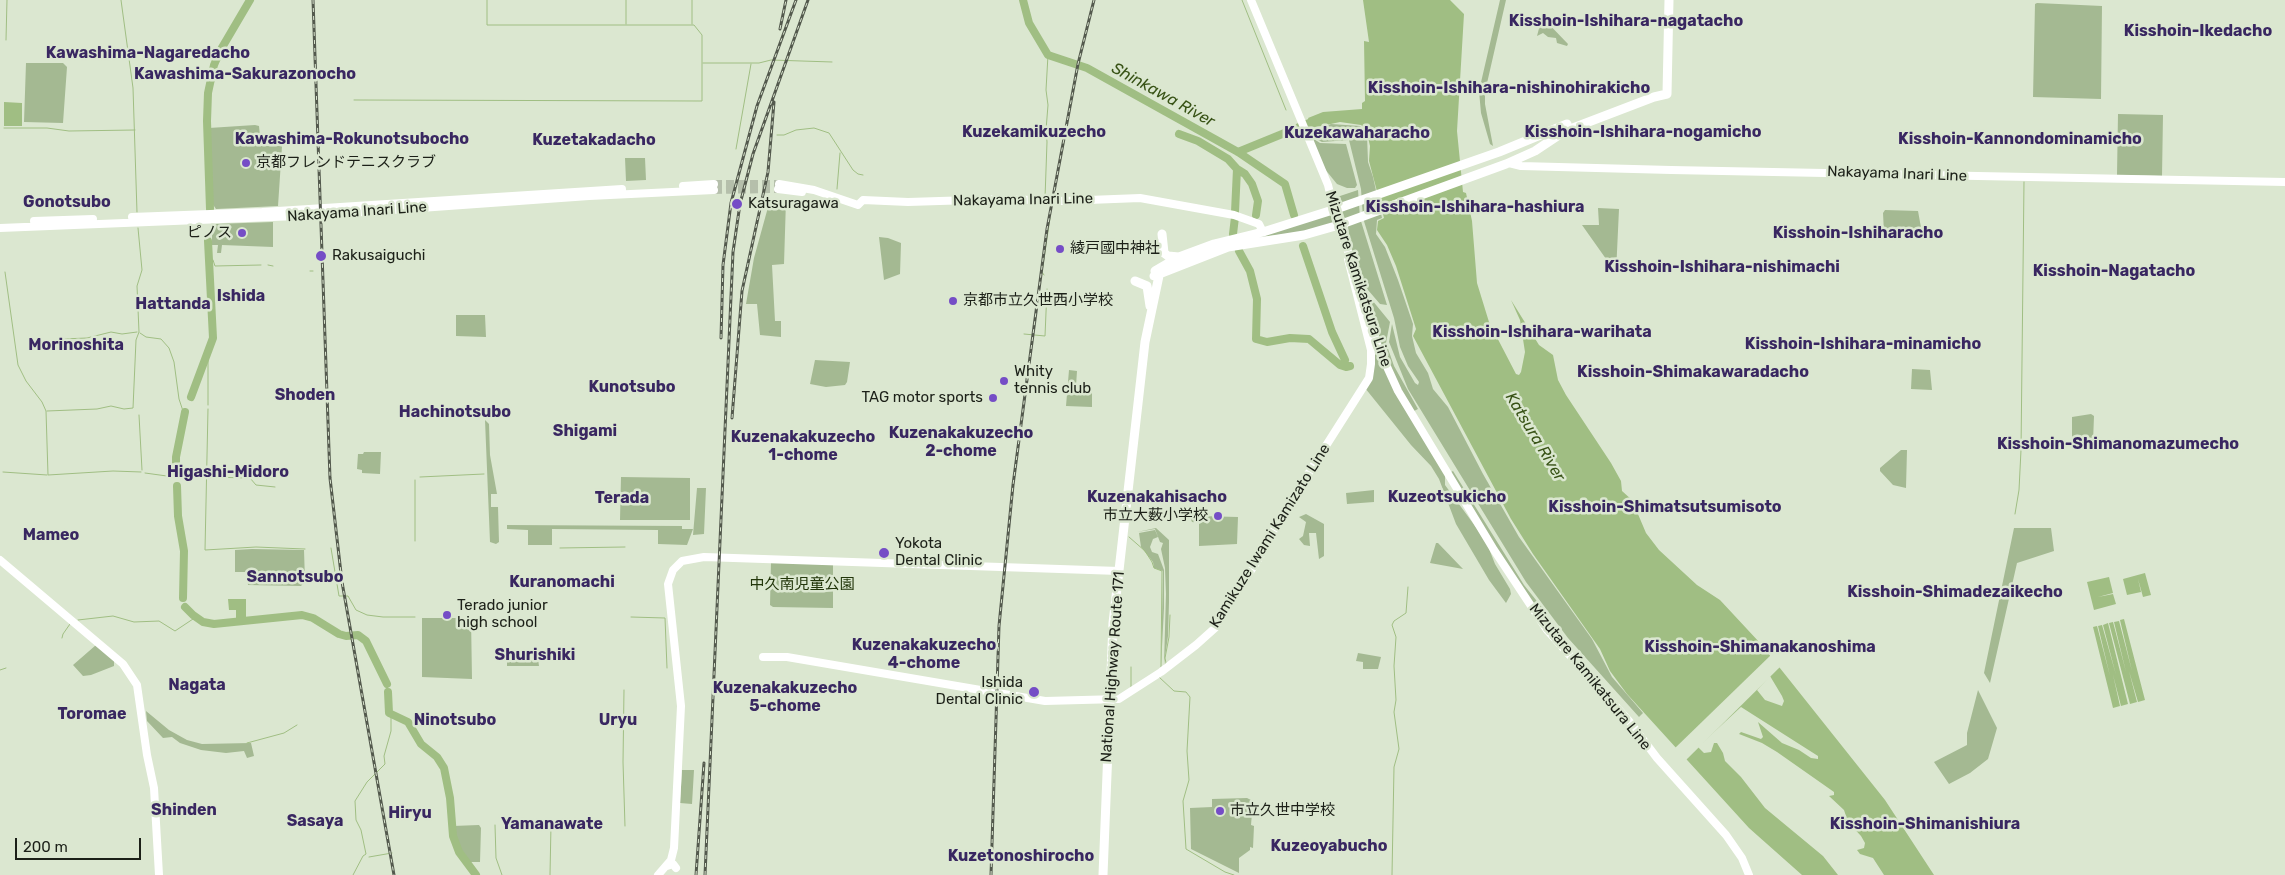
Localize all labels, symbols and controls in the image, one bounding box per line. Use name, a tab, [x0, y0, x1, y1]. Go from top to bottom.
district label: Kisshoin-Ishihara-nagatacho	[1509, 11, 1743, 31]
district label: Kisshoin-Ikedacho	[2124, 21, 2272, 41]
district label: Kawashima-Nagaredacho	[46, 43, 250, 63]
water label: Shinkawa River	[1108, 59, 1218, 131]
district label: Kawashima-Sakurazonocho	[134, 64, 356, 84]
district label: Kisshoin-Ishihara-nishinohirakicho	[1368, 78, 1650, 98]
district label: Kuzekamikuzecho	[962, 122, 1106, 142]
district label: Kisshoin-Ishihara-nogamicho	[1524, 122, 1762, 142]
district label: Kuzekawaharacho	[1284, 123, 1430, 143]
district label: Kawashima-Rokunotsubocho	[235, 129, 469, 149]
district label: Kisshoin-Kannondominamicho	[1898, 129, 2142, 149]
district label: Kuzetakadacho	[532, 130, 656, 150]
place label: 京都フレンドテニスクラブ	[256, 154, 436, 172]
marker: 京都フレンドテニスクラブ	[240, 157, 252, 169]
street label: Nakayama Inari Line	[1827, 163, 1967, 185]
street label: Mizutare Kamikatsura Line	[1321, 189, 1395, 369]
street label: Nakayama Inari Line	[953, 190, 1093, 210]
district label: Gonotsubo	[23, 192, 111, 212]
place label: Katsuragawa	[748, 195, 839, 213]
marker: Katsuragawa	[730, 197, 744, 211]
district label: Kisshoin-Ishihara-hashiura	[1365, 197, 1585, 217]
street label: Nakayama Inari Line	[287, 198, 427, 226]
district label: Kisshoin-Ishiharacho	[1773, 223, 1943, 243]
place label: ピノス	[187, 224, 232, 242]
marker: ピノス	[236, 227, 248, 239]
place label: 綾戸國中神社	[1070, 240, 1160, 258]
marker: 綾戸國中神社	[1054, 243, 1066, 255]
place label: Rakusaiguchi	[332, 247, 425, 265]
marker: Rakusaiguchi	[314, 249, 328, 263]
district label: Kisshoin-Ishihara-nishimachi	[1604, 257, 1840, 277]
district label: Kisshoin-Nagatacho	[2033, 261, 2195, 281]
district label: Ishida	[217, 286, 265, 306]
place label: 京都市立久世西小学校	[963, 292, 1113, 310]
district label: Hattanda	[135, 294, 211, 314]
marker: 京都市立久世西小学校	[947, 295, 959, 307]
district label: Kisshoin-Ishihara-warihata	[1432, 322, 1652, 342]
district label: Kisshoin-Ishihara-minamicho	[1745, 334, 1981, 354]
district label: Morinoshita	[28, 335, 124, 355]
district label: Kisshoin-Shimakawaradacho	[1577, 362, 1809, 382]
place label: Whity tennis club	[1014, 363, 1091, 398]
marker: Whity tennis club	[998, 375, 1010, 387]
district label: Kunotsubo	[588, 377, 676, 397]
district label: Shoden	[275, 385, 335, 405]
place label: TAG motor sports	[862, 389, 983, 407]
water label: Katsura River	[1501, 389, 1569, 485]
marker: TAG motor sports	[987, 392, 999, 404]
district label: Hachinotsubo	[399, 402, 511, 422]
district label: Shigami	[553, 421, 617, 441]
district label: Kuzenakakuzecho 2-chome	[889, 423, 1033, 461]
district label: Kuzenakakuzecho 1-chome	[731, 427, 875, 465]
district label: Kisshoin-Shimanomazumecho	[1997, 434, 2239, 454]
street label: Kamikuze Iwami Kamizato Line	[1206, 441, 1334, 631]
district label: Higashi-Midoro	[167, 462, 289, 482]
district label: Kuzenakahisacho	[1087, 487, 1227, 507]
district label: Kuzeotsukicho	[1388, 487, 1506, 507]
district label: Terada	[595, 488, 649, 508]
district label: Kisshoin-Shimatsutsumisoto	[1548, 497, 1782, 517]
place label: 市立大薮小学校	[1103, 507, 1208, 525]
marker: 市立大薮小学校	[1212, 510, 1224, 522]
district label: Mameo	[23, 525, 79, 545]
place label: Yokota Dental Clinic	[895, 535, 982, 570]
marker: Yokota Dental Clinic	[877, 546, 891, 560]
district label: Sannotsubo	[247, 567, 343, 587]
street label: National Highway Route 171	[1097, 571, 1129, 763]
district label: Kuranomachi	[509, 572, 615, 592]
park label: 中久南児童公園	[750, 576, 854, 594]
district label: Kisshoin-Shimadezaikecho	[1847, 582, 2063, 602]
place label: Terado junior high school	[457, 597, 548, 632]
street label: Mizutare Kamikatsura Line	[1525, 600, 1655, 754]
marker: Terado junior high school	[441, 609, 453, 621]
district label: Kuzenakakuzecho 4-chome	[852, 635, 996, 673]
district label: Kisshoin-Shimanakanoshima	[1644, 637, 1876, 657]
district label: Shurishiki	[495, 645, 575, 665]
place label: Ishida Dental Clinic	[936, 674, 1023, 709]
district label: Nagata	[168, 675, 226, 695]
district label: Kuzenakakuzecho 5-chome	[713, 678, 857, 716]
marker: Ishida Dental Clinic	[1027, 685, 1041, 699]
district label: Toromae	[57, 704, 127, 724]
district label: Ninotsubo	[414, 710, 496, 730]
district label: Uryu	[599, 710, 637, 730]
district label: Shinden	[151, 800, 217, 820]
place label: 市立久世中学校	[1230, 802, 1335, 820]
district label: Hiryu	[388, 803, 432, 823]
marker: 市立久世中学校	[1214, 805, 1226, 817]
district label: Sasaya	[287, 811, 343, 831]
district label: Yamanawate	[501, 814, 603, 834]
district label: Kisshoin-Shimanishiura	[1830, 814, 2020, 834]
scale bar	[18, 828, 144, 860]
district label: Kuzeoyabucho	[1271, 836, 1387, 856]
text: 200 m	[23, 838, 68, 856]
district label: Kuzetonoshirocho	[948, 846, 1094, 866]

